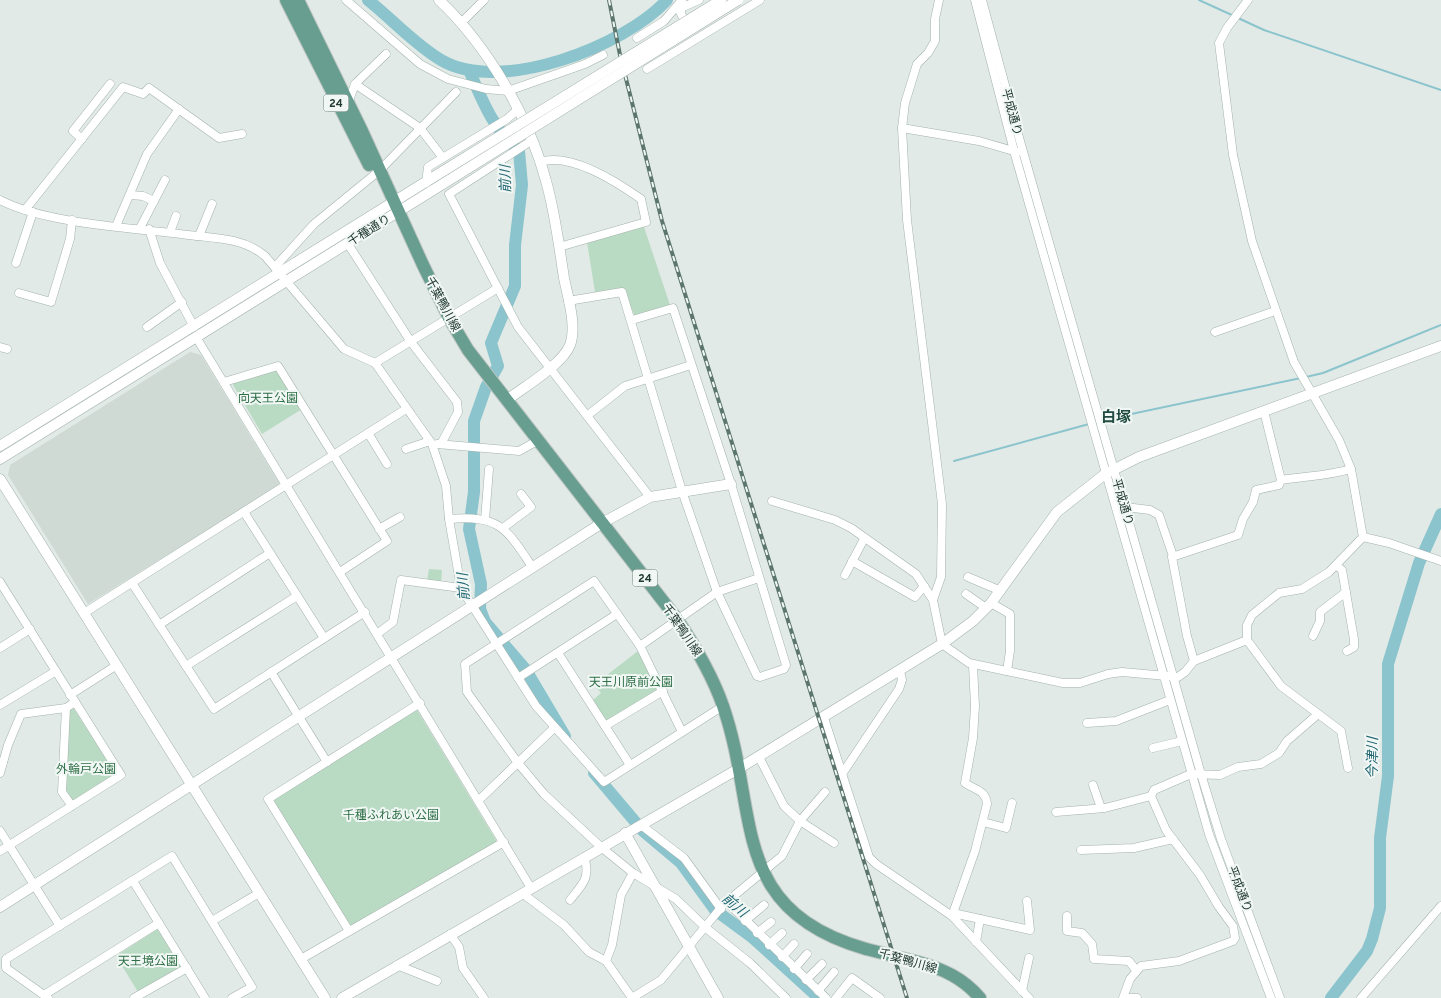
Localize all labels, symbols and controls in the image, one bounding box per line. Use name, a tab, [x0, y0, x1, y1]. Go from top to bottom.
street label: 平成通り	[997, 87, 1025, 138]
road number: 24	[324, 95, 348, 112]
water label: 前川	[498, 163, 515, 193]
street label: 千種通り	[345, 211, 394, 250]
street label: 千葉鴨川線	[421, 274, 463, 335]
park label: 向天王公園	[238, 391, 298, 407]
district label: 白塚	[1101, 408, 1131, 428]
street label: 平成通り	[1108, 477, 1136, 528]
water label: 前川	[455, 570, 474, 601]
road number: 24	[632, 570, 658, 586]
street label: 千葉鴨川線	[658, 601, 705, 660]
park label: 天王川原前公園	[589, 675, 673, 691]
water label: 今津川	[1365, 735, 1382, 779]
park label: 外輪戸公園	[56, 762, 116, 778]
park label: 千種ふれあい公園	[343, 808, 439, 824]
street label: 平成通り	[1223, 864, 1255, 915]
water label: 前川	[718, 891, 752, 923]
street label: 千葉鴨川線	[877, 946, 939, 978]
park label: 天王境公園	[118, 954, 178, 970]

